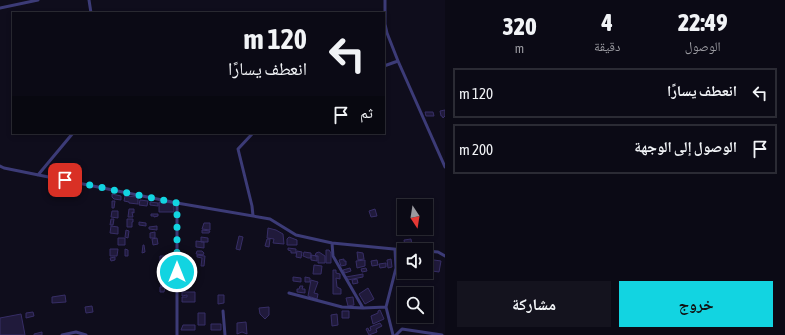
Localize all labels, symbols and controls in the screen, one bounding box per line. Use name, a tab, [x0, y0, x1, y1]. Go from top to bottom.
text: 4	[602, 9, 613, 36]
text: 22:49	[678, 9, 727, 36]
text: 320	[503, 13, 536, 40]
text: 120 m	[244, 23, 307, 55]
icon: left	[321, 28, 373, 80]
text: دقيقة	[594, 39, 620, 54]
text: الوصول	[685, 39, 721, 54]
text: m	[515, 41, 524, 56]
text: انعطف يسارًا	[228, 58, 307, 79]
text: انعطف يسارًا	[667, 82, 737, 99]
icon: left	[749, 82, 771, 104]
text: 120 m	[459, 85, 493, 102]
icon: arrive	[330, 104, 352, 126]
text: ثم	[360, 104, 373, 121]
text: الوصول إلى الوجهة	[634, 138, 737, 155]
icon: arrive	[749, 138, 771, 160]
text: 200 m	[459, 141, 493, 158]
pin	[48, 163, 82, 197]
icon: arrive	[54, 169, 76, 191]
north arrow	[397, 199, 433, 235]
map controls	[397, 199, 433, 323]
button: sound	[397, 243, 433, 279]
position arrow	[156, 251, 198, 293]
button: مشاركة	[457, 281, 611, 327]
button: خروج	[619, 281, 773, 327]
button: search	[397, 287, 433, 323]

